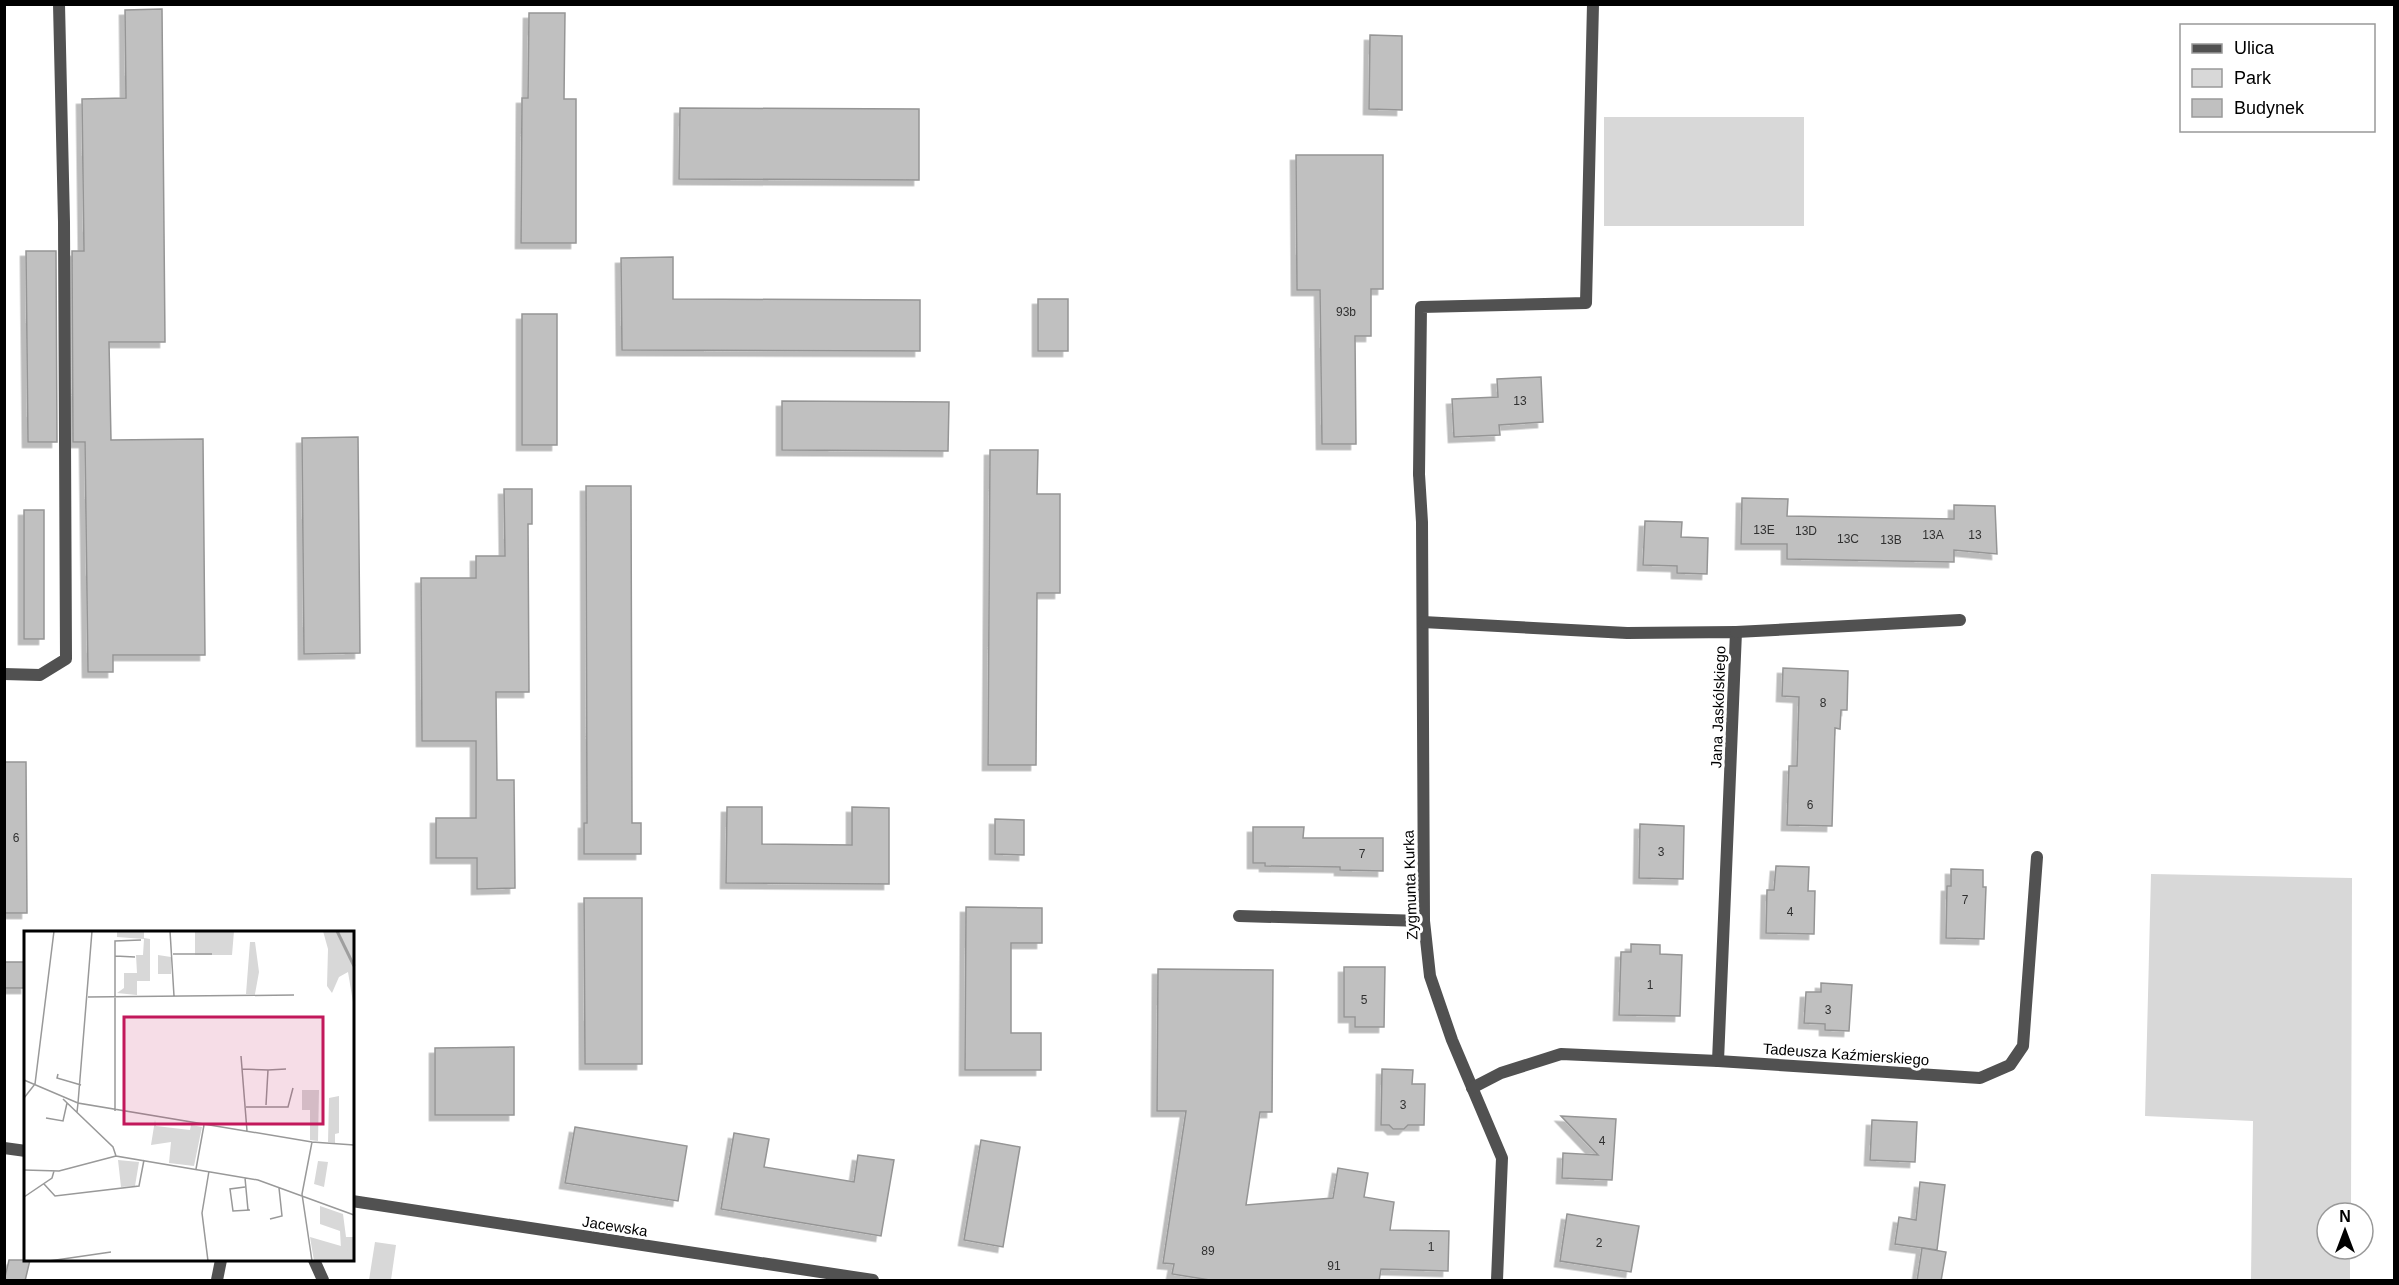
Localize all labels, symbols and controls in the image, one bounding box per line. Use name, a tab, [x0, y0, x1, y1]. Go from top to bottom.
legend	[2180, 24, 2375, 132]
text: Ulica	[2234, 38, 2275, 58]
text: Park	[2234, 68, 2272, 88]
text: Budynek	[2234, 98, 2305, 118]
house number: 93b	[1336, 305, 1356, 319]
house number: 13	[1513, 394, 1527, 408]
house number: 13E	[1753, 523, 1775, 537]
house number: 13D	[1795, 524, 1817, 538]
house number: 13A	[1922, 528, 1944, 542]
house number: 13	[1968, 528, 1982, 542]
house number: 13C	[1837, 532, 1859, 546]
house number: 13B	[1880, 533, 1902, 547]
street label: Jana Jaskólskiego	[1707, 645, 1729, 769]
house number: 8	[1820, 696, 1827, 710]
house number: 6	[1807, 798, 1814, 812]
street label: Zygmunta Kurka	[1400, 829, 1420, 940]
house number: 6	[13, 831, 20, 845]
house number: 3	[1658, 845, 1665, 859]
house number: 7	[1359, 847, 1366, 861]
house number: 7	[1962, 893, 1969, 907]
house number: 4	[1787, 905, 1794, 919]
inset map	[24, 931, 354, 1261]
house number: 1	[1647, 978, 1654, 992]
house number: 5	[1361, 993, 1368, 1007]
house number: 3	[1825, 1003, 1832, 1017]
street label: Tadeusza Kaźmierskiego	[1762, 1040, 1930, 1068]
house number: 3	[1400, 1098, 1407, 1112]
house number: 4	[1599, 1134, 1606, 1148]
north arrow	[2315, 1201, 2375, 1261]
text: N	[2339, 1208, 2351, 1225]
street label: Jacewska	[581, 1212, 650, 1240]
house number: 2	[1596, 1236, 1603, 1250]
house number: 1	[1428, 1240, 1435, 1254]
house number: 89	[1201, 1244, 1215, 1258]
house number: 91	[1327, 1259, 1341, 1273]

